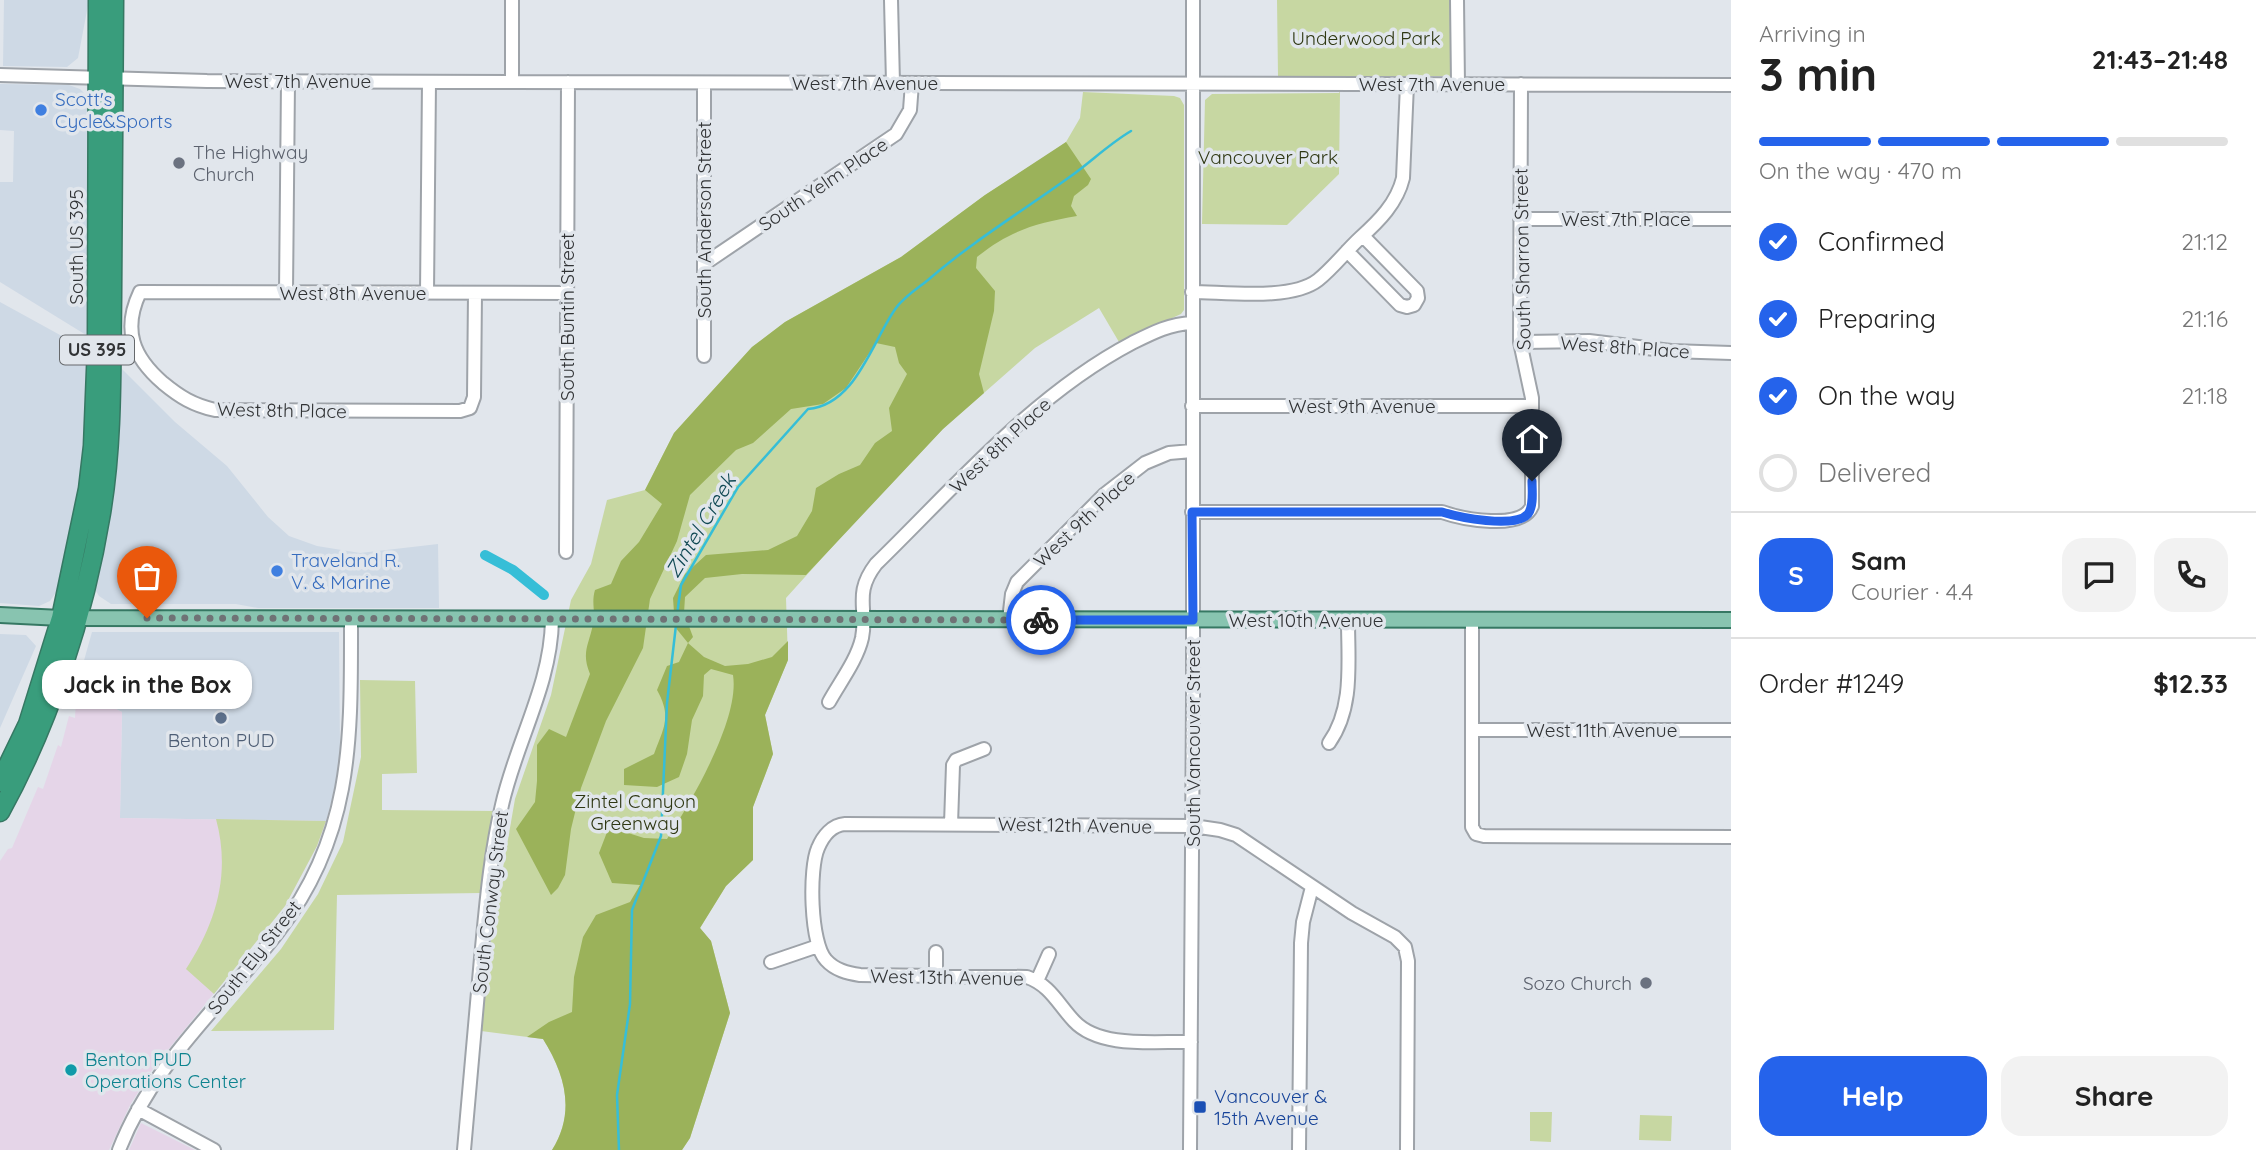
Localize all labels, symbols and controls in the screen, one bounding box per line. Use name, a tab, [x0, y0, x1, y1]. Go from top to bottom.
text: Arriving in	[1759, 19, 1866, 48]
park label: Underwood Park	[1291, 26, 1441, 50]
text: 21:43–21:48	[2092, 43, 2228, 76]
text: 3 min	[1759, 45, 1877, 103]
street label: West 7th Avenue	[225, 69, 371, 93]
street label: West 7th Avenue	[792, 71, 938, 95]
street label: West 7th Avenue	[1359, 72, 1505, 96]
place label: Scott's Cycle&Sports	[55, 87, 173, 133]
marker: Scott's Cycle&Sports	[33, 102, 49, 118]
street label: South Anderson Street	[692, 122, 716, 318]
street label: South Yelm Place	[754, 132, 892, 236]
place label: The Highway Church	[193, 140, 308, 186]
park label: Vancouver Park	[1198, 145, 1338, 169]
marker: The Highway Church	[171, 155, 187, 171]
text: On the way · 470 m	[1759, 156, 1962, 185]
street label: South Sharron Street	[1508, 168, 1536, 350]
street label: South US 395	[64, 189, 88, 305]
street label: West 7th Place	[1561, 207, 1691, 231]
icon: check	[1759, 223, 1797, 261]
text: Confirmed	[1818, 225, 1945, 258]
text: 21:12	[2181, 227, 2228, 256]
street label: South Buntin Street	[555, 233, 579, 401]
street label: West 8th Avenue	[279, 281, 427, 305]
icon: check	[1759, 300, 1797, 338]
text: Preparing	[1818, 302, 1936, 335]
text: 21:16	[2182, 304, 2228, 333]
street label: West 8th Place	[1559, 331, 1691, 363]
road number: US 395	[60, 336, 134, 364]
icon: check	[1759, 377, 1797, 415]
text: On the way	[1818, 379, 1956, 412]
text: 21:18	[2182, 381, 2228, 410]
street label: West 8th Place	[944, 392, 1056, 498]
street label: West 9th Avenue	[1288, 394, 1436, 418]
street label: West 8th Place	[217, 397, 347, 423]
pin	[1502, 409, 1562, 481]
icon: home	[1513, 420, 1551, 458]
text: Delivered	[1818, 456, 1931, 489]
street label: West 9th Place	[1028, 466, 1140, 572]
water label: Zintel Creek	[659, 468, 742, 582]
button: chat	[2062, 538, 2136, 612]
button: phone	[2154, 538, 2228, 612]
text: Sam	[1851, 544, 1907, 577]
pin	[117, 546, 177, 618]
place label: Traveland R. V. & Marine	[291, 548, 400, 594]
icon: bag	[128, 557, 166, 595]
text: S	[1788, 559, 1804, 592]
marker: Traveland R. V. & Marine	[269, 563, 285, 579]
text: Courier · 4.4	[1851, 577, 1973, 606]
courier	[1006, 585, 1076, 655]
icon: bike	[1022, 601, 1060, 639]
street label: West 10th Avenue	[1228, 608, 1384, 632]
street label: South Vancouver Street	[1181, 639, 1205, 847]
callout: Jack in the Box	[42, 660, 252, 709]
text: Order #1249	[1759, 667, 1904, 700]
text: $12.33	[2153, 667, 2228, 700]
text: Jack in the Box	[63, 670, 231, 699]
marker: Benton PUD	[213, 710, 229, 726]
street label: West 11th Avenue	[1527, 718, 1677, 742]
place label: Benton PUD	[168, 728, 274, 752]
park label: Zintel Canyon Greenway	[574, 789, 696, 835]
street label: South Conway Street	[467, 809, 513, 995]
street label: West 12th Avenue	[998, 812, 1152, 838]
street label: South Ely Street	[202, 895, 306, 1019]
street label: West 13th Avenue	[870, 964, 1024, 990]
place label: Sozo Church	[1523, 971, 1632, 995]
marker: Sozo Church	[1638, 975, 1654, 991]
place label: Benton PUD Operations Center	[85, 1047, 247, 1093]
button: Help	[1759, 1056, 1987, 1136]
button: Share	[2001, 1056, 2228, 1136]
marker: Benton PUD Operations Center	[63, 1062, 79, 1078]
place label: Vancouver & 15th Avenue	[1214, 1084, 1327, 1130]
marker: Vancouver & 15th Avenue	[1192, 1099, 1208, 1115]

